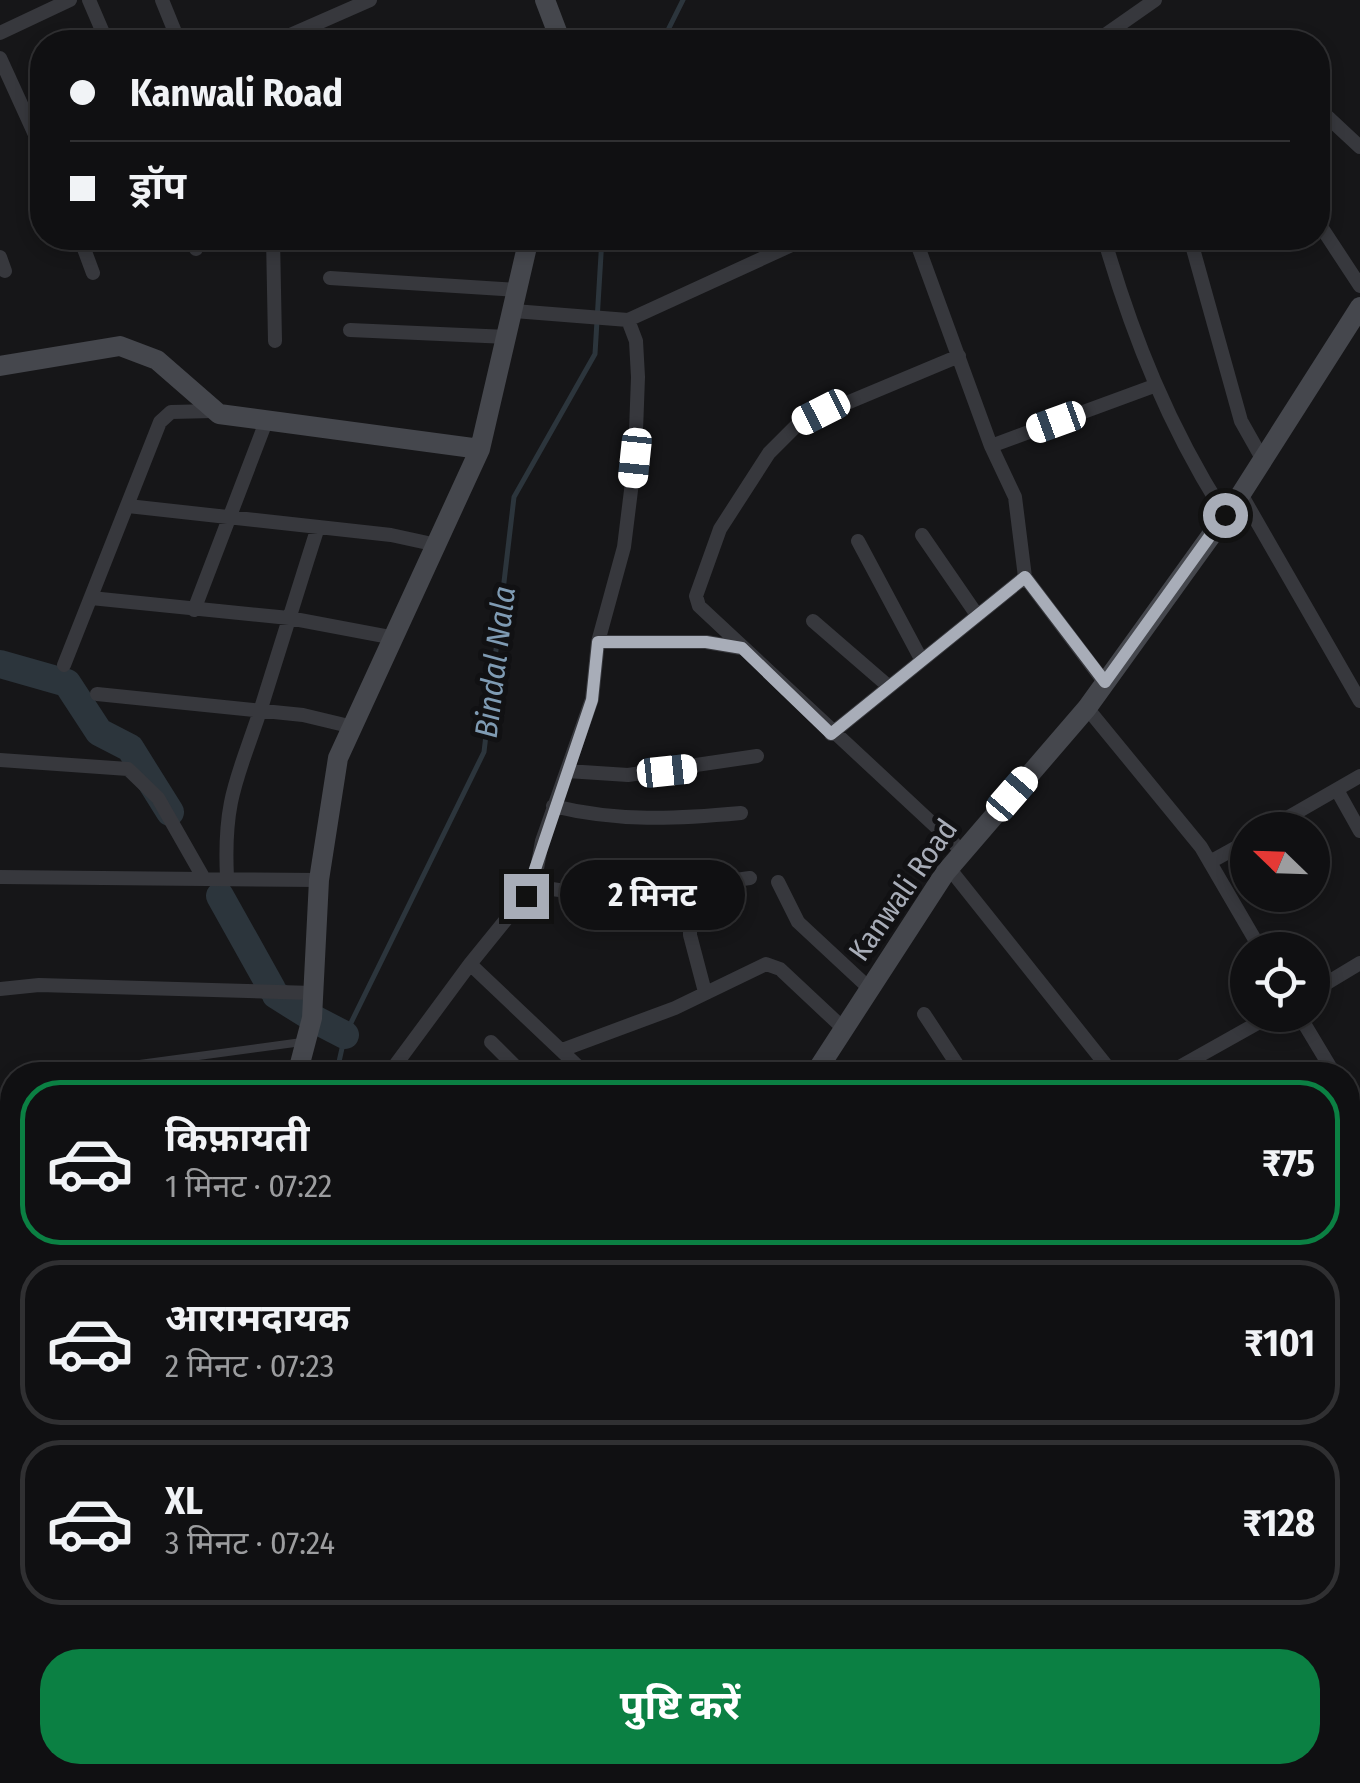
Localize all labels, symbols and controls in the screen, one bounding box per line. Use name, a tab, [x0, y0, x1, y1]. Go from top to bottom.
text: Kanwali Road	[130, 70, 343, 116]
text: ड्रॉप	[130, 163, 186, 209]
car	[787, 385, 855, 439]
car	[1023, 398, 1089, 446]
car	[617, 427, 653, 489]
route start	[1203, 493, 1248, 538]
water label: Bindal Nala	[467, 584, 523, 740]
car	[636, 753, 698, 789]
car	[981, 762, 1043, 826]
street label: Kanwali Road	[841, 812, 965, 968]
north arrow	[1230, 812, 1330, 912]
map controls	[1230, 812, 1330, 1032]
callout: 2 मिनट	[561, 861, 746, 931]
route end	[504, 874, 549, 919]
text: 2 मिनट	[608, 876, 697, 914]
button: locate	[1230, 932, 1330, 1032]
text: किफ़ायती	[165, 1115, 309, 1161]
icon: car	[45, 1118, 135, 1208]
text: ₹75	[1262, 1140, 1315, 1186]
text: 1 मिनट · 07:22	[165, 1167, 332, 1205]
text: आरामदायक	[165, 1295, 349, 1341]
icon: car	[45, 1298, 135, 1388]
text: ₹101	[1244, 1320, 1315, 1366]
text: 2 मिनट · 07:23	[165, 1347, 334, 1385]
icon: car	[45, 1478, 135, 1568]
text: XL	[165, 1478, 203, 1524]
text: ₹128	[1243, 1500, 1315, 1546]
text: 3 मिनट · 07:24	[165, 1524, 335, 1562]
button: पुष्टि करें	[40, 1649, 1320, 1764]

